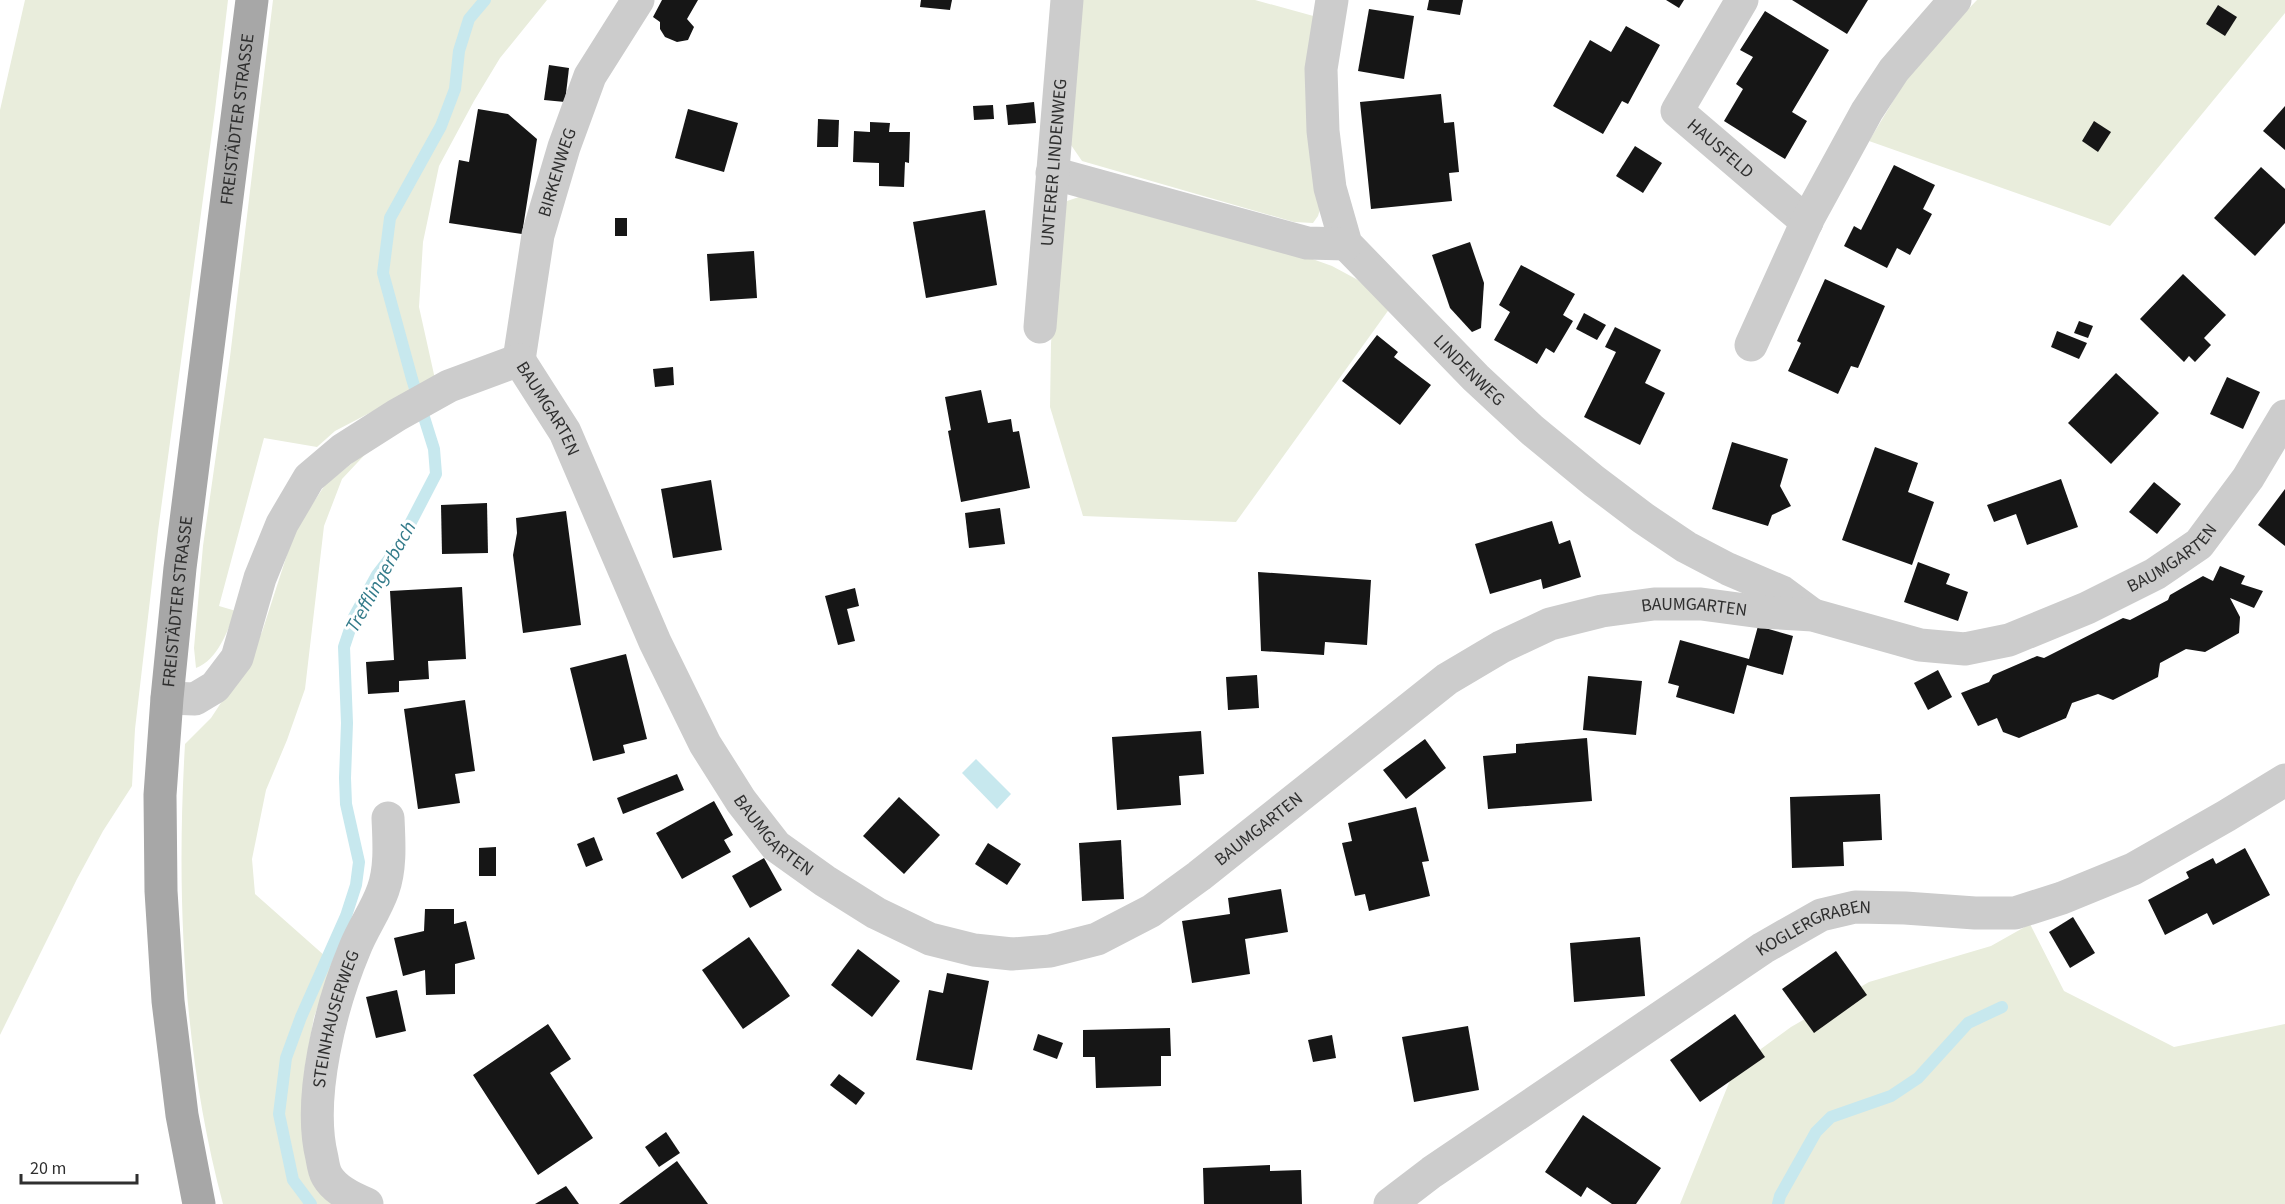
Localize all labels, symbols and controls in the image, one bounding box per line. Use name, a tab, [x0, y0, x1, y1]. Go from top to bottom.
street label: FREISTÄDTER STRASSE	[214, 32, 260, 206]
street label: UNTERER LINDENWEG	[1034, 78, 1073, 247]
street label: HAUSFELD	[1682, 113, 1759, 184]
street label: BIRKENWEG	[532, 124, 583, 220]
street label: LINDENWEG	[1428, 329, 1511, 412]
street label: BAUMGARTEN	[510, 356, 586, 459]
street label: FREISTÄDTER STRASSE	[156, 514, 199, 688]
water label: Trefflingerbach	[339, 516, 423, 638]
street label: BAUMGARTEN	[2122, 518, 2223, 599]
street label: BAUMGARTEN	[1639, 591, 1749, 623]
street label: BAUMGARTEN	[1209, 786, 1308, 872]
street label: BAUMGARTEN	[728, 790, 819, 882]
street label: KOGLERGRABEN	[1750, 894, 1871, 962]
street label: STEINHAUSERWEG	[306, 946, 365, 1089]
scale bar	[21, 1147, 136, 1185]
text: 20 m	[30, 1156, 66, 1181]

